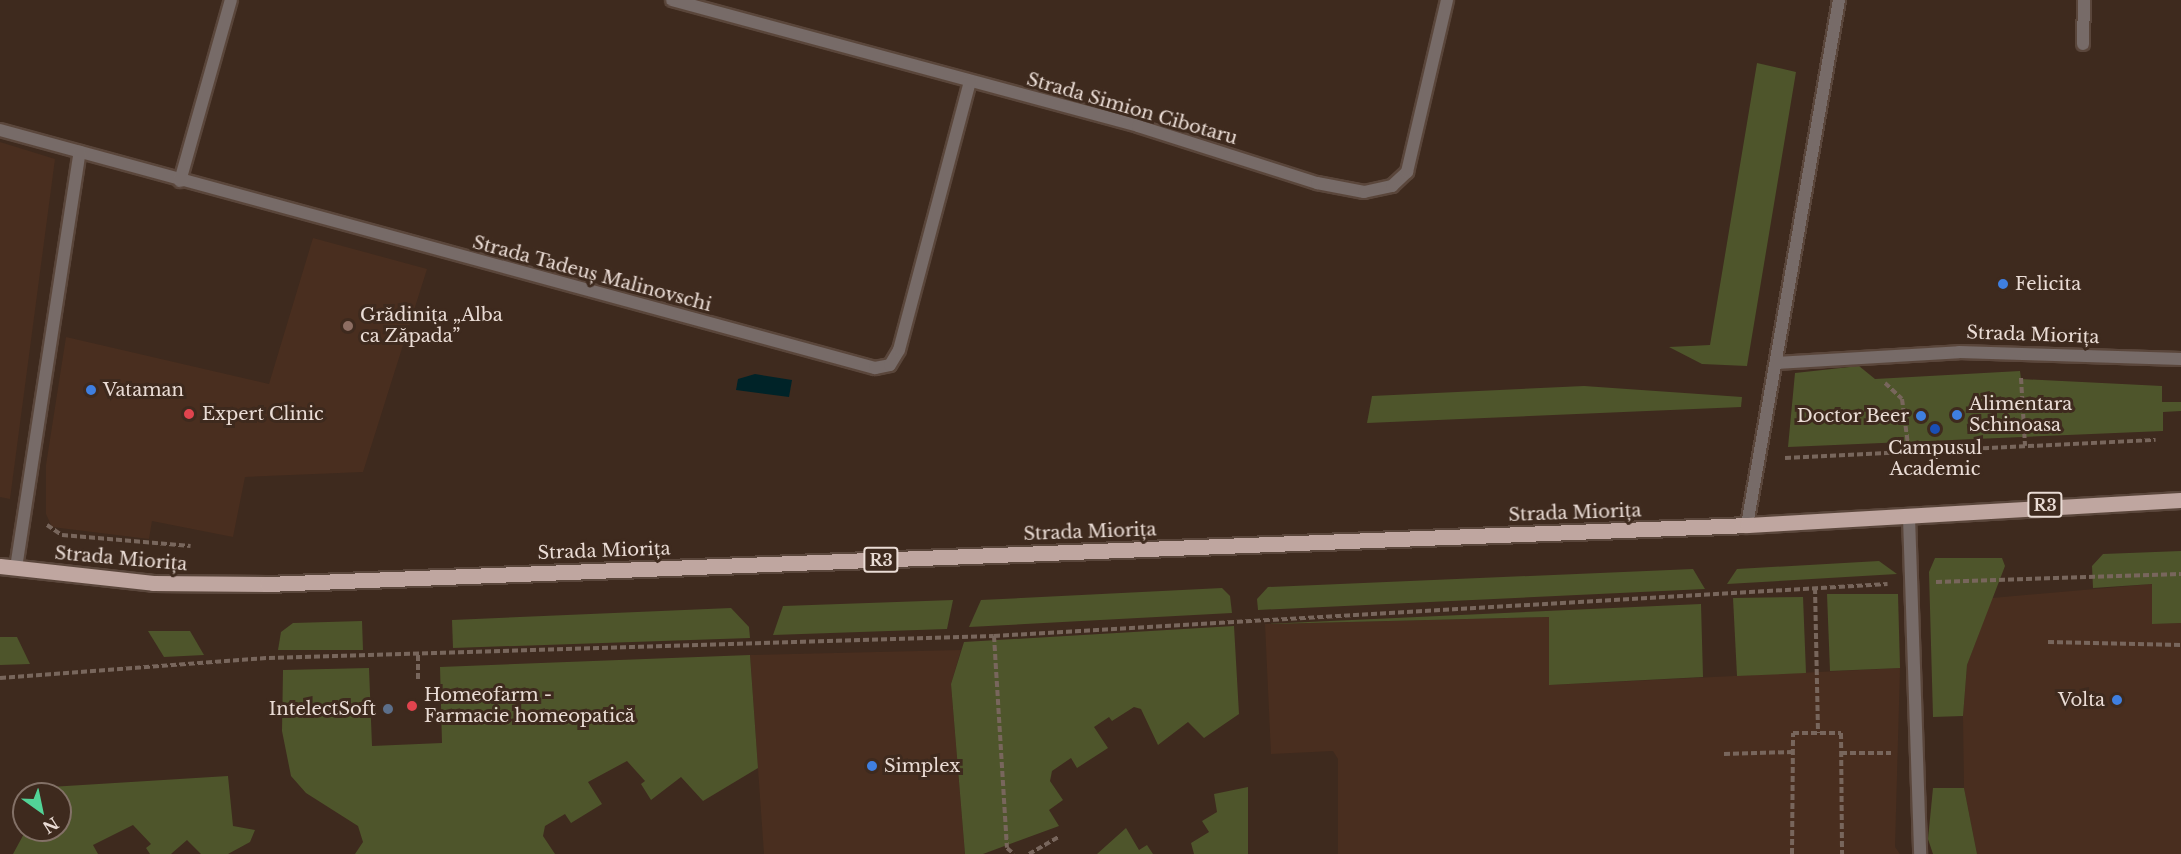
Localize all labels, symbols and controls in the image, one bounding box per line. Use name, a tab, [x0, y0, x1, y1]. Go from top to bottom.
street label: Strada Simion Cibotaru	[1024, 69, 1240, 149]
street label: Strada Tadeuș Malinovschi	[470, 232, 714, 316]
place label: Felicita	[2015, 273, 2081, 295]
marker: Felicita	[1996, 277, 2010, 291]
place label: Grădinița „Alba ca Zăpada”	[360, 305, 503, 348]
marker: Grădinița „Alba ca Zăpada”	[341, 319, 355, 333]
street label: Strada Miorița	[1966, 322, 2100, 348]
place label: Vataman	[103, 379, 184, 401]
marker: Vataman	[84, 383, 98, 397]
place label: Alimentara Schinoasa	[1969, 394, 2072, 436]
place label: Expert Clinic	[202, 403, 324, 425]
marker: Expert Clinic	[180, 405, 198, 423]
place label: Doctor Beer	[1796, 405, 1909, 427]
marker: Alimentara Schinoasa	[1950, 408, 1964, 422]
marker: Doctor Beer	[1914, 409, 1928, 423]
marker: Campusul Academic	[1928, 422, 1942, 436]
place label: Campusul Academic	[1888, 438, 1982, 480]
road number: R3	[2027, 492, 2063, 518]
street label: Strada Miorița	[1508, 500, 1642, 526]
street label: Strada Miorița	[1023, 519, 1157, 545]
street label: Strada Miorița	[537, 538, 671, 564]
street label: Strada Miorița	[54, 542, 188, 576]
road number: R3	[863, 547, 899, 573]
place label: Homeofarm - Farmacie homeopatică	[424, 685, 635, 728]
place label: Volta	[2058, 689, 2105, 711]
marker: Volta	[2110, 693, 2124, 707]
place label: IntelectSoft	[269, 698, 376, 720]
marker: Homeofarm - Farmacie homeopatică	[405, 699, 419, 713]
marker: IntelectSoft	[381, 702, 395, 716]
place label: Simplex	[884, 755, 960, 777]
marker: Simplex	[865, 759, 879, 773]
north arrow	[12, 782, 72, 842]
text: N	[39, 813, 62, 838]

